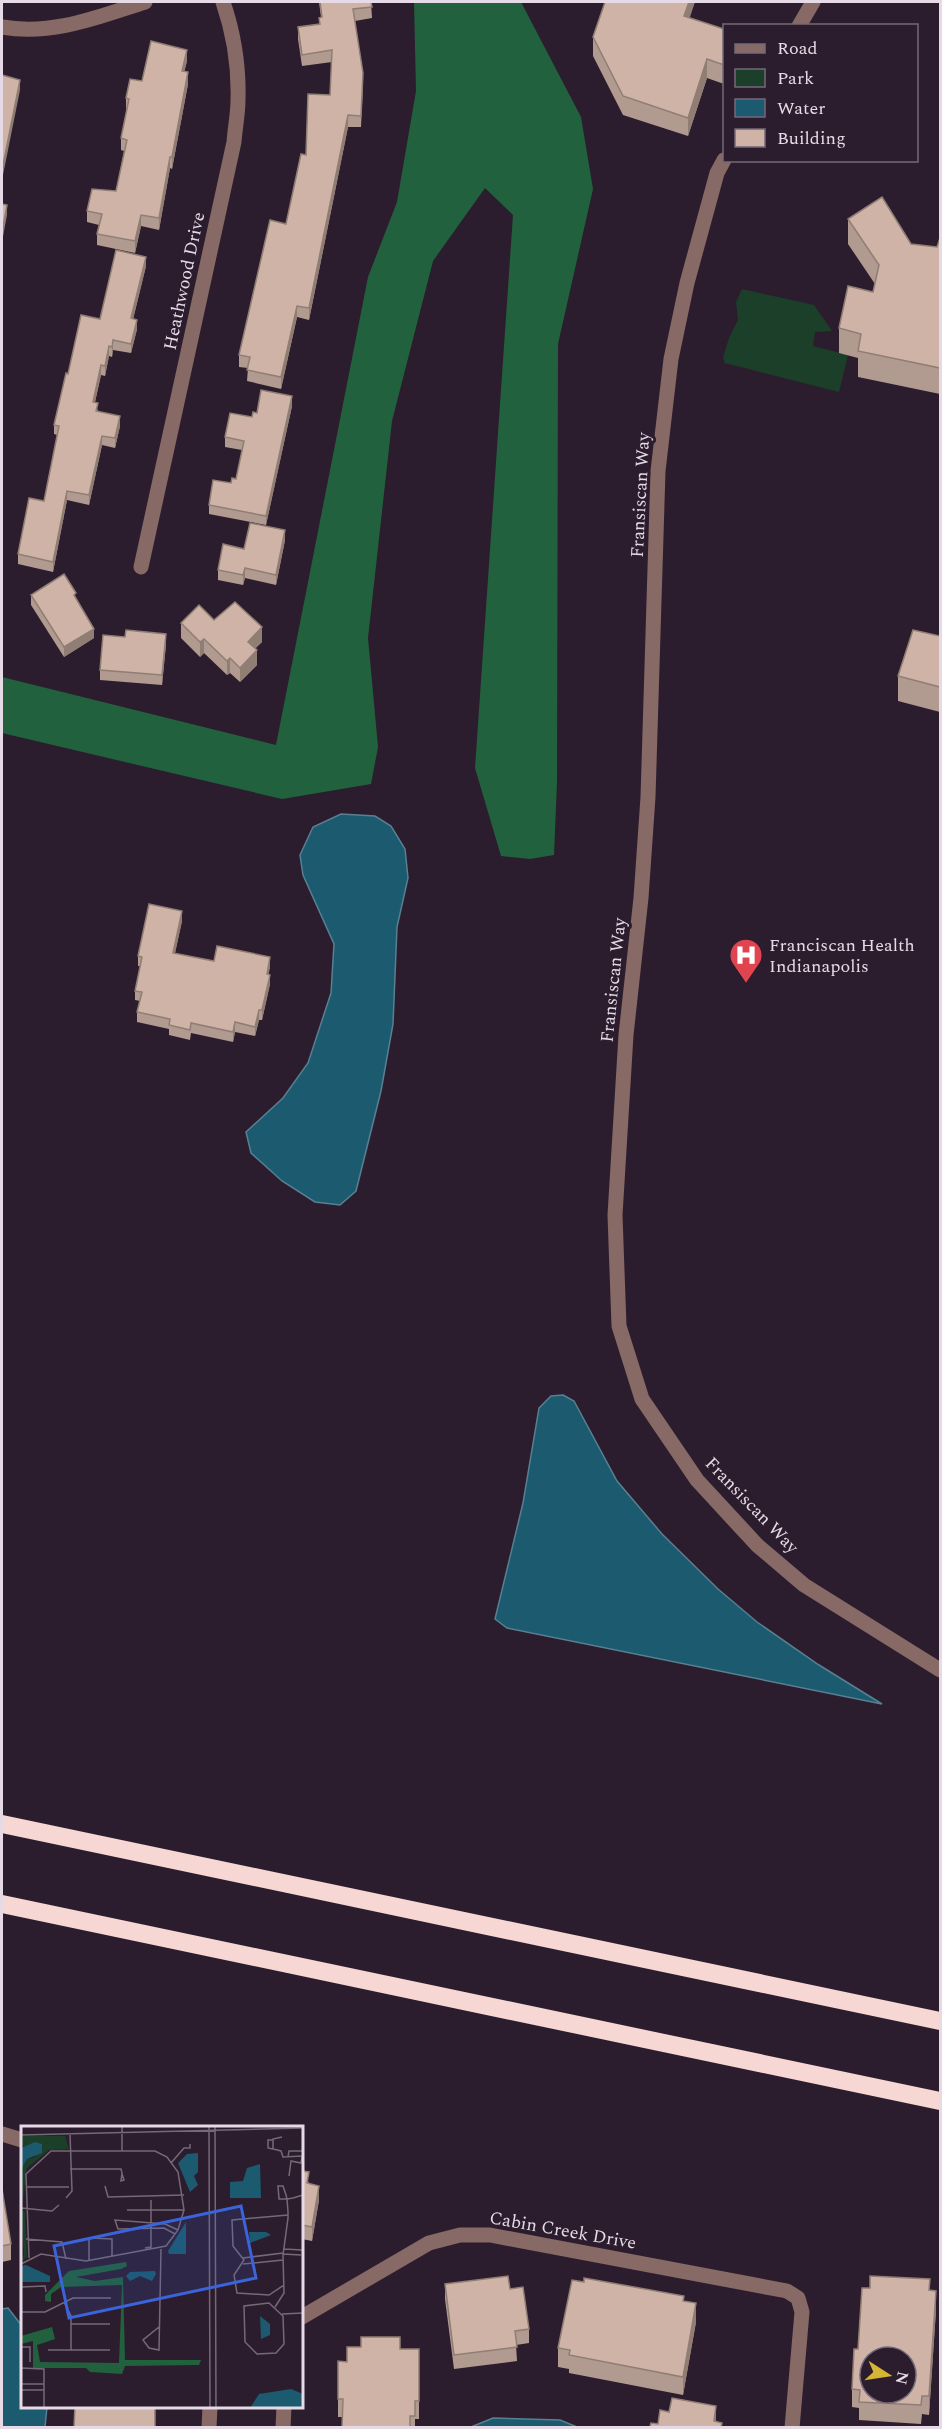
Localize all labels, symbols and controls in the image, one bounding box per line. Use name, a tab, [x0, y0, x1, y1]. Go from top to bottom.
legend	[723, 24, 918, 162]
text: Road	[777, 35, 818, 62]
text: Park	[777, 65, 814, 92]
text: Water	[777, 95, 825, 122]
text: Building	[777, 125, 846, 152]
street label: Heathwood Drive	[157, 209, 212, 353]
street label: Fransiscan Way	[624, 430, 657, 558]
street label: Fransiscan Way	[594, 915, 634, 1044]
place label: Franciscan Health Indianapolis	[769, 932, 915, 980]
hospital icon: Franciscan Health Indianapolis	[728, 937, 764, 984]
street label: Fransiscan Way	[698, 1451, 806, 1561]
inset map	[21, 2126, 303, 2408]
street label: Cabin Creek Drive	[487, 2204, 638, 2257]
north arrow	[858, 2345, 918, 2405]
text: N	[889, 2369, 915, 2387]

